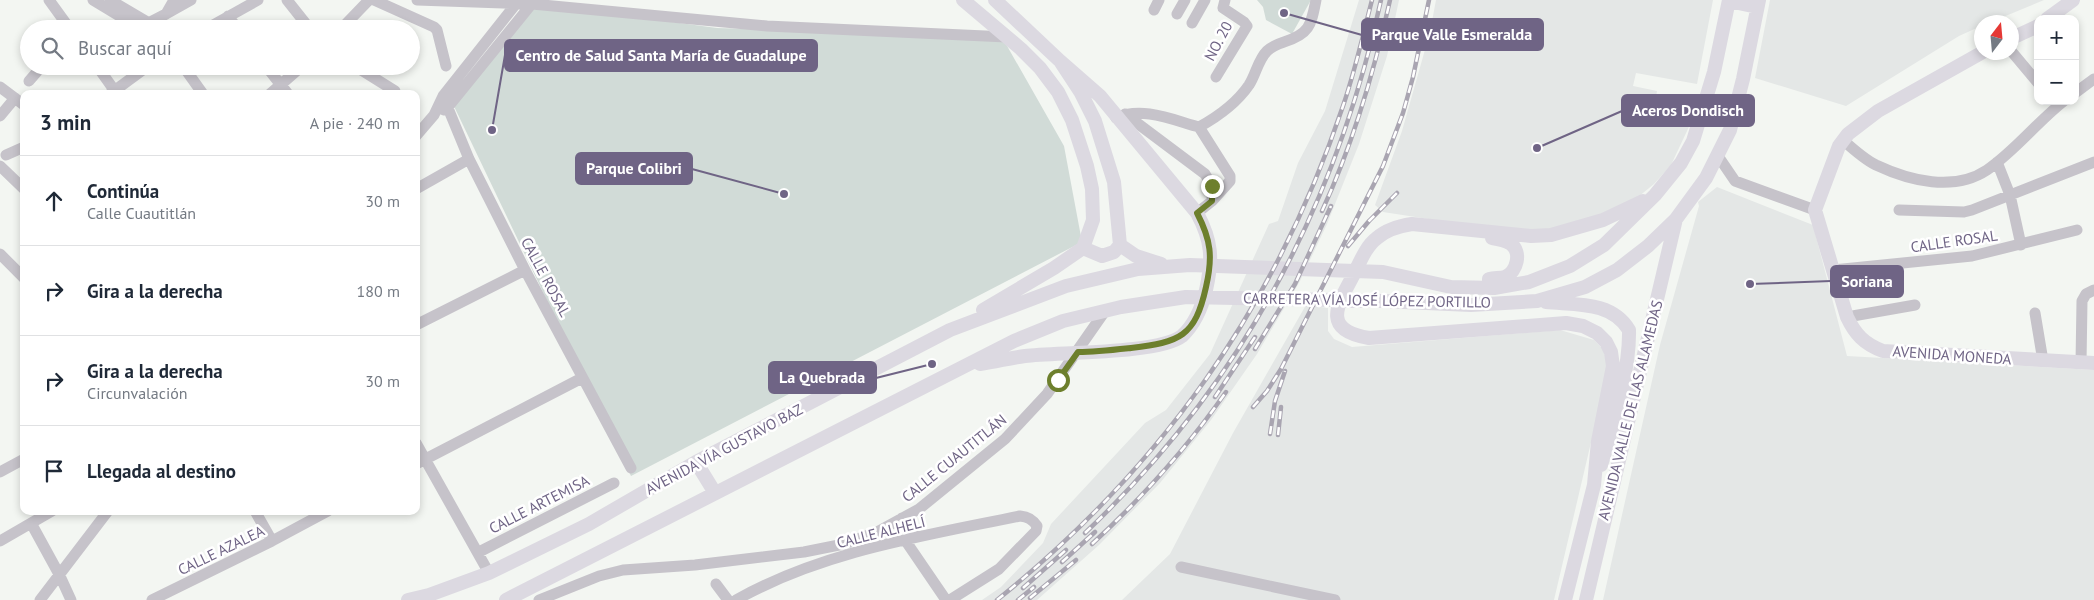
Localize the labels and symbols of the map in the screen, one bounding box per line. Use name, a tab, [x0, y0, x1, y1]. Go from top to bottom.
north arrow	[1974, 15, 2019, 60]
street label: NO. 20	[1200, 18, 1236, 64]
callout: Parque Valle Esmeralda	[1362, 19, 1543, 50]
text: Parque Valle Esmeralda	[1372, 24, 1532, 44]
callout: Centro de Salud Santa María de Guadalupe	[505, 40, 817, 71]
text: Centro de Salud Santa María de Guadalupe	[515, 45, 807, 65]
callout: Aceros Dondisch	[1622, 95, 1754, 126]
text: Aceros Dondisch	[1632, 100, 1744, 120]
callout: Parque Colibri	[576, 153, 692, 184]
text: Parque Colibri	[586, 158, 682, 178]
route end	[1201, 175, 1224, 198]
street label: CALLE ROSAL	[1909, 225, 1999, 256]
street label: CALLE ROSAL	[517, 234, 575, 320]
callout: Soriana	[1831, 266, 1903, 297]
text: Soriana	[1841, 271, 1893, 291]
street label: CARRETERA VÍA JOSÉ LÓPEZ PORTILLO	[1243, 288, 1491, 312]
street label: AVENIDA VALLE DE LAS ALAMEDAS	[1593, 298, 1667, 522]
street label: AVENIDA MONEDA	[1892, 341, 2012, 369]
callout: La Quebrada	[769, 362, 876, 393]
text: La Quebrada	[779, 367, 865, 387]
route start	[1047, 369, 1070, 392]
street label: AVENIDA VÍA GUSTAVO BAZ	[642, 399, 806, 499]
street label: CALLE CUAUTITLÁN	[898, 410, 1010, 506]
street label: CALLE ARTEMISA	[486, 470, 593, 537]
street label: CALLE ALHELÍ	[835, 512, 928, 552]
street label: CALLE AZALEA	[175, 521, 268, 579]

